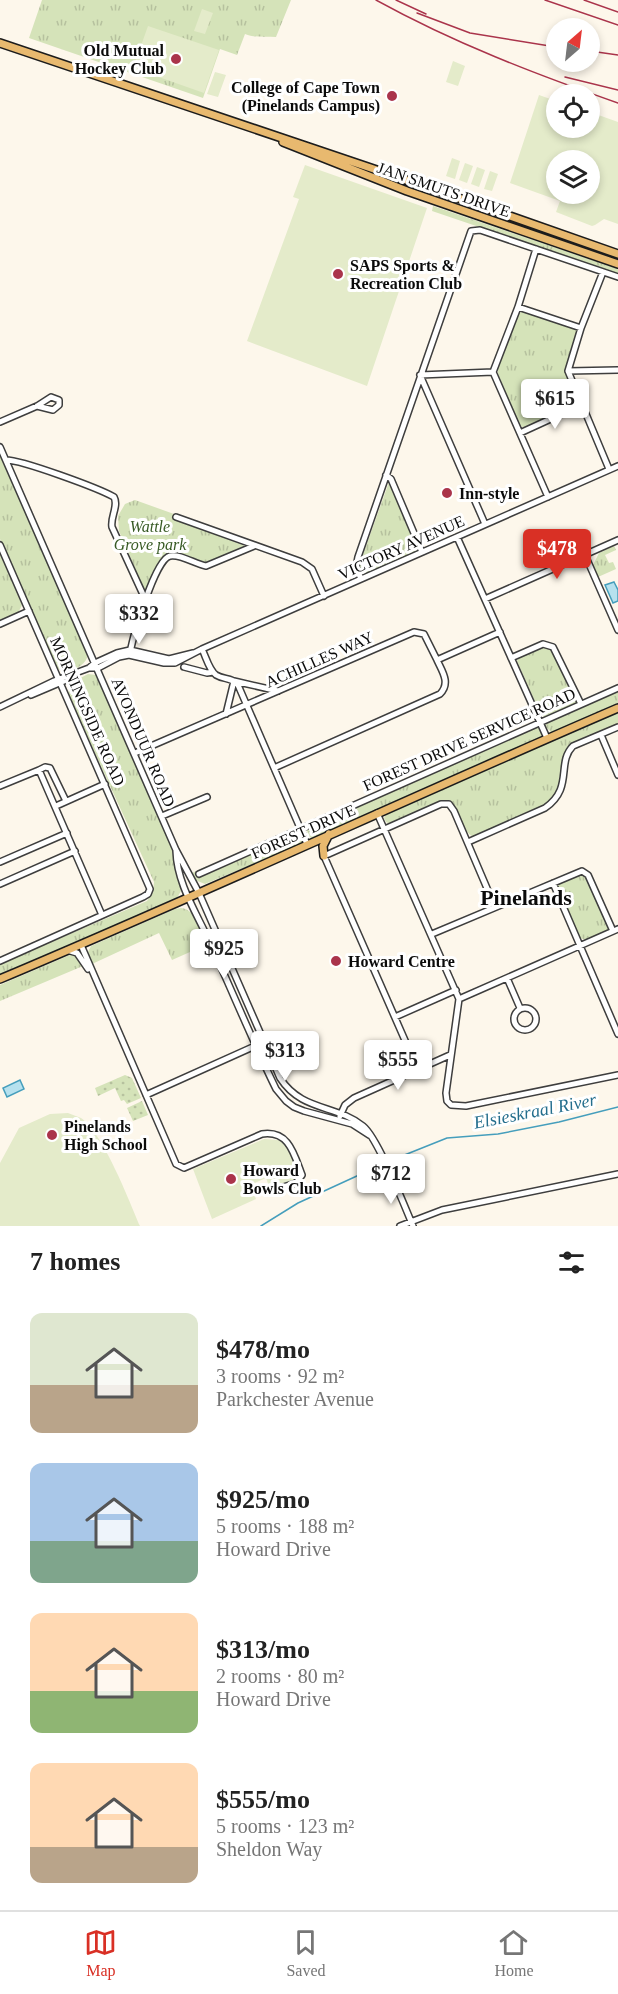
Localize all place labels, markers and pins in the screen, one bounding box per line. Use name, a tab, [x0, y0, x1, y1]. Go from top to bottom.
place label: Old Mutual Hockey Club	[75, 42, 165, 78]
marker: Old Mutual Hockey Club	[169, 52, 183, 66]
place label: College of Cape Town (Pinelands Campus)	[231, 79, 380, 115]
marker: College of Cape Town (Pinelands Campus)	[385, 89, 399, 103]
place label: SAPS Sports & Recreation Club	[350, 257, 462, 292]
marker: SAPS Sports & Recreation Club	[331, 267, 345, 281]
pin: $615	[519, 379, 591, 430]
place label: Inn-style	[459, 485, 519, 503]
marker: Inn-style	[440, 486, 454, 500]
pin: $478	[521, 529, 593, 580]
pin: $332	[103, 594, 175, 645]
pin: $925	[188, 929, 260, 980]
place label: Howard Centre	[348, 953, 455, 970]
marker: Howard Centre	[329, 954, 343, 968]
pin: $313	[249, 1031, 321, 1082]
pin: $555	[362, 1040, 434, 1091]
place label: Pinelands High School	[64, 1118, 148, 1154]
marker: Pinelands High School	[45, 1128, 59, 1142]
pin: $712	[355, 1154, 427, 1205]
place label: Howard Bowls Club	[243, 1162, 322, 1197]
marker: Howard Bowls Club	[224, 1172, 238, 1186]

